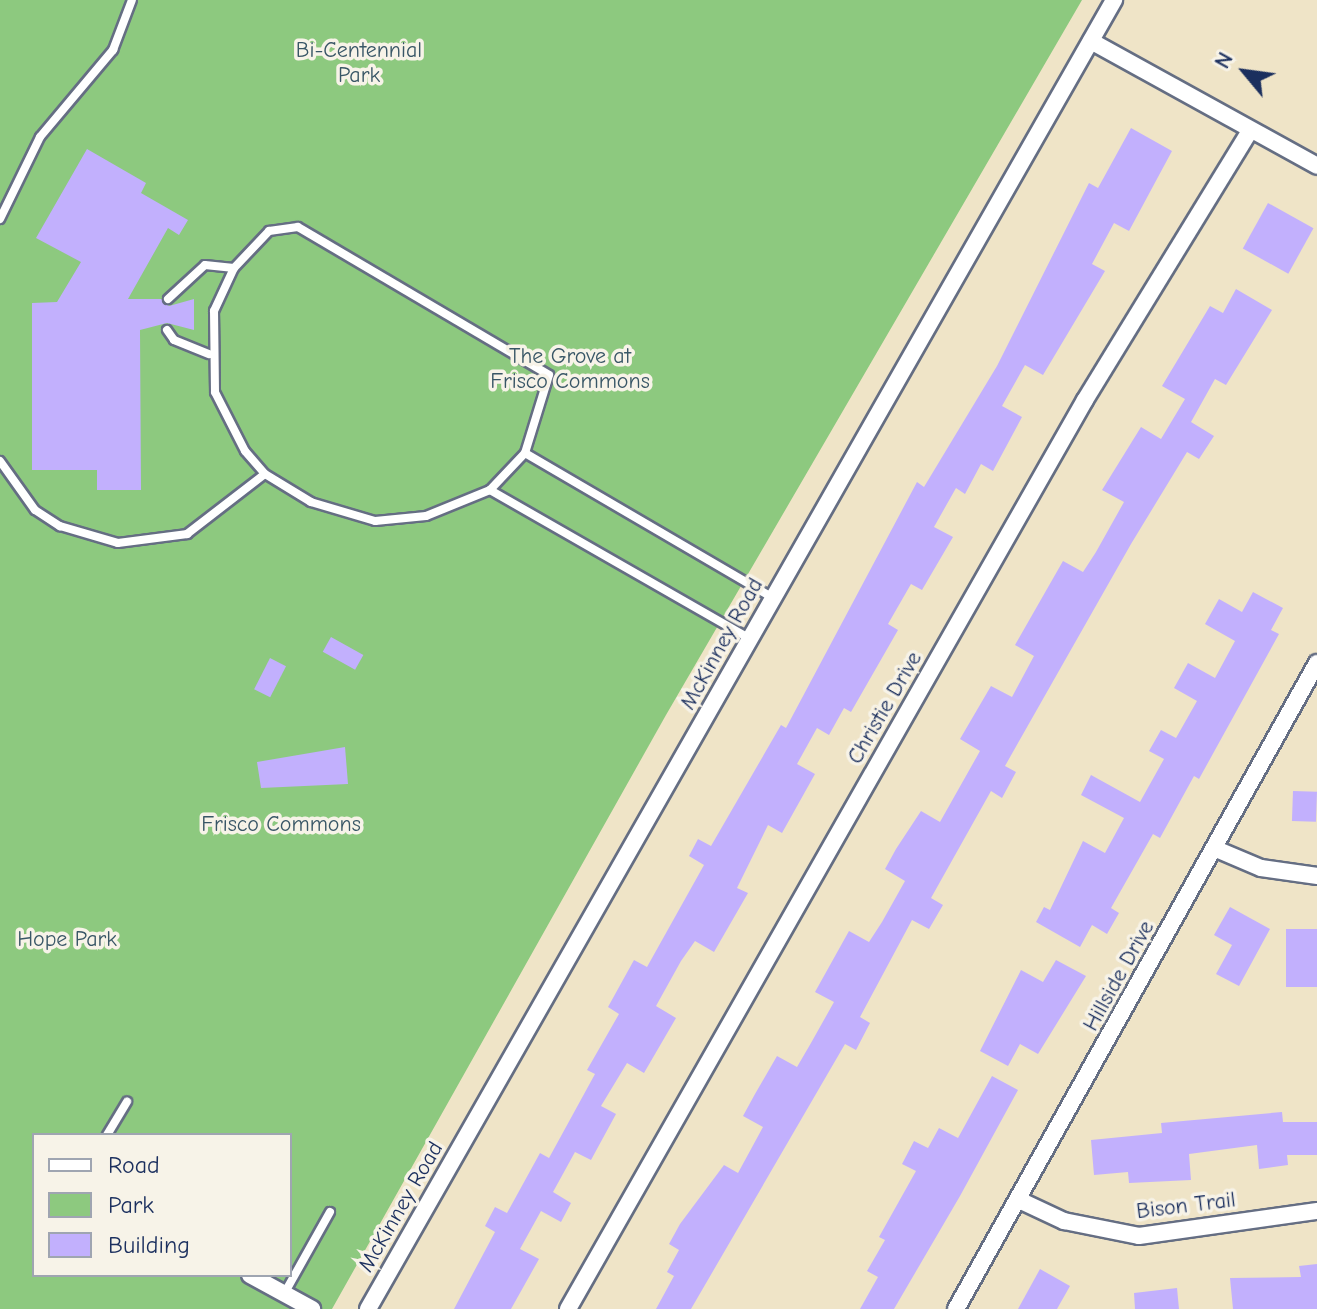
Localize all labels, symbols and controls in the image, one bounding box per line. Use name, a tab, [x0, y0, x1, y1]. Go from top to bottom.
north arrow	[1205, 32, 1285, 112]
park label: Bi-Centennial Park	[296, 37, 422, 88]
text: N	[1209, 48, 1239, 73]
park label: The Grove at Frisco Commons	[490, 343, 650, 394]
street label: McKinney Road	[675, 574, 769, 714]
street label: Christie Drive	[842, 647, 928, 769]
park label: Frisco Commons	[201, 812, 361, 838]
street label: Hillside Drive	[1078, 916, 1160, 1036]
park label: Hope Park	[17, 927, 117, 953]
legend	[32, 1133, 292, 1277]
street label: McKinney Road	[353, 1137, 449, 1277]
text: Road	[108, 1151, 160, 1179]
street label: Bison Trail	[1135, 1187, 1237, 1225]
text: Park	[108, 1191, 154, 1219]
text: Building	[108, 1231, 190, 1259]

